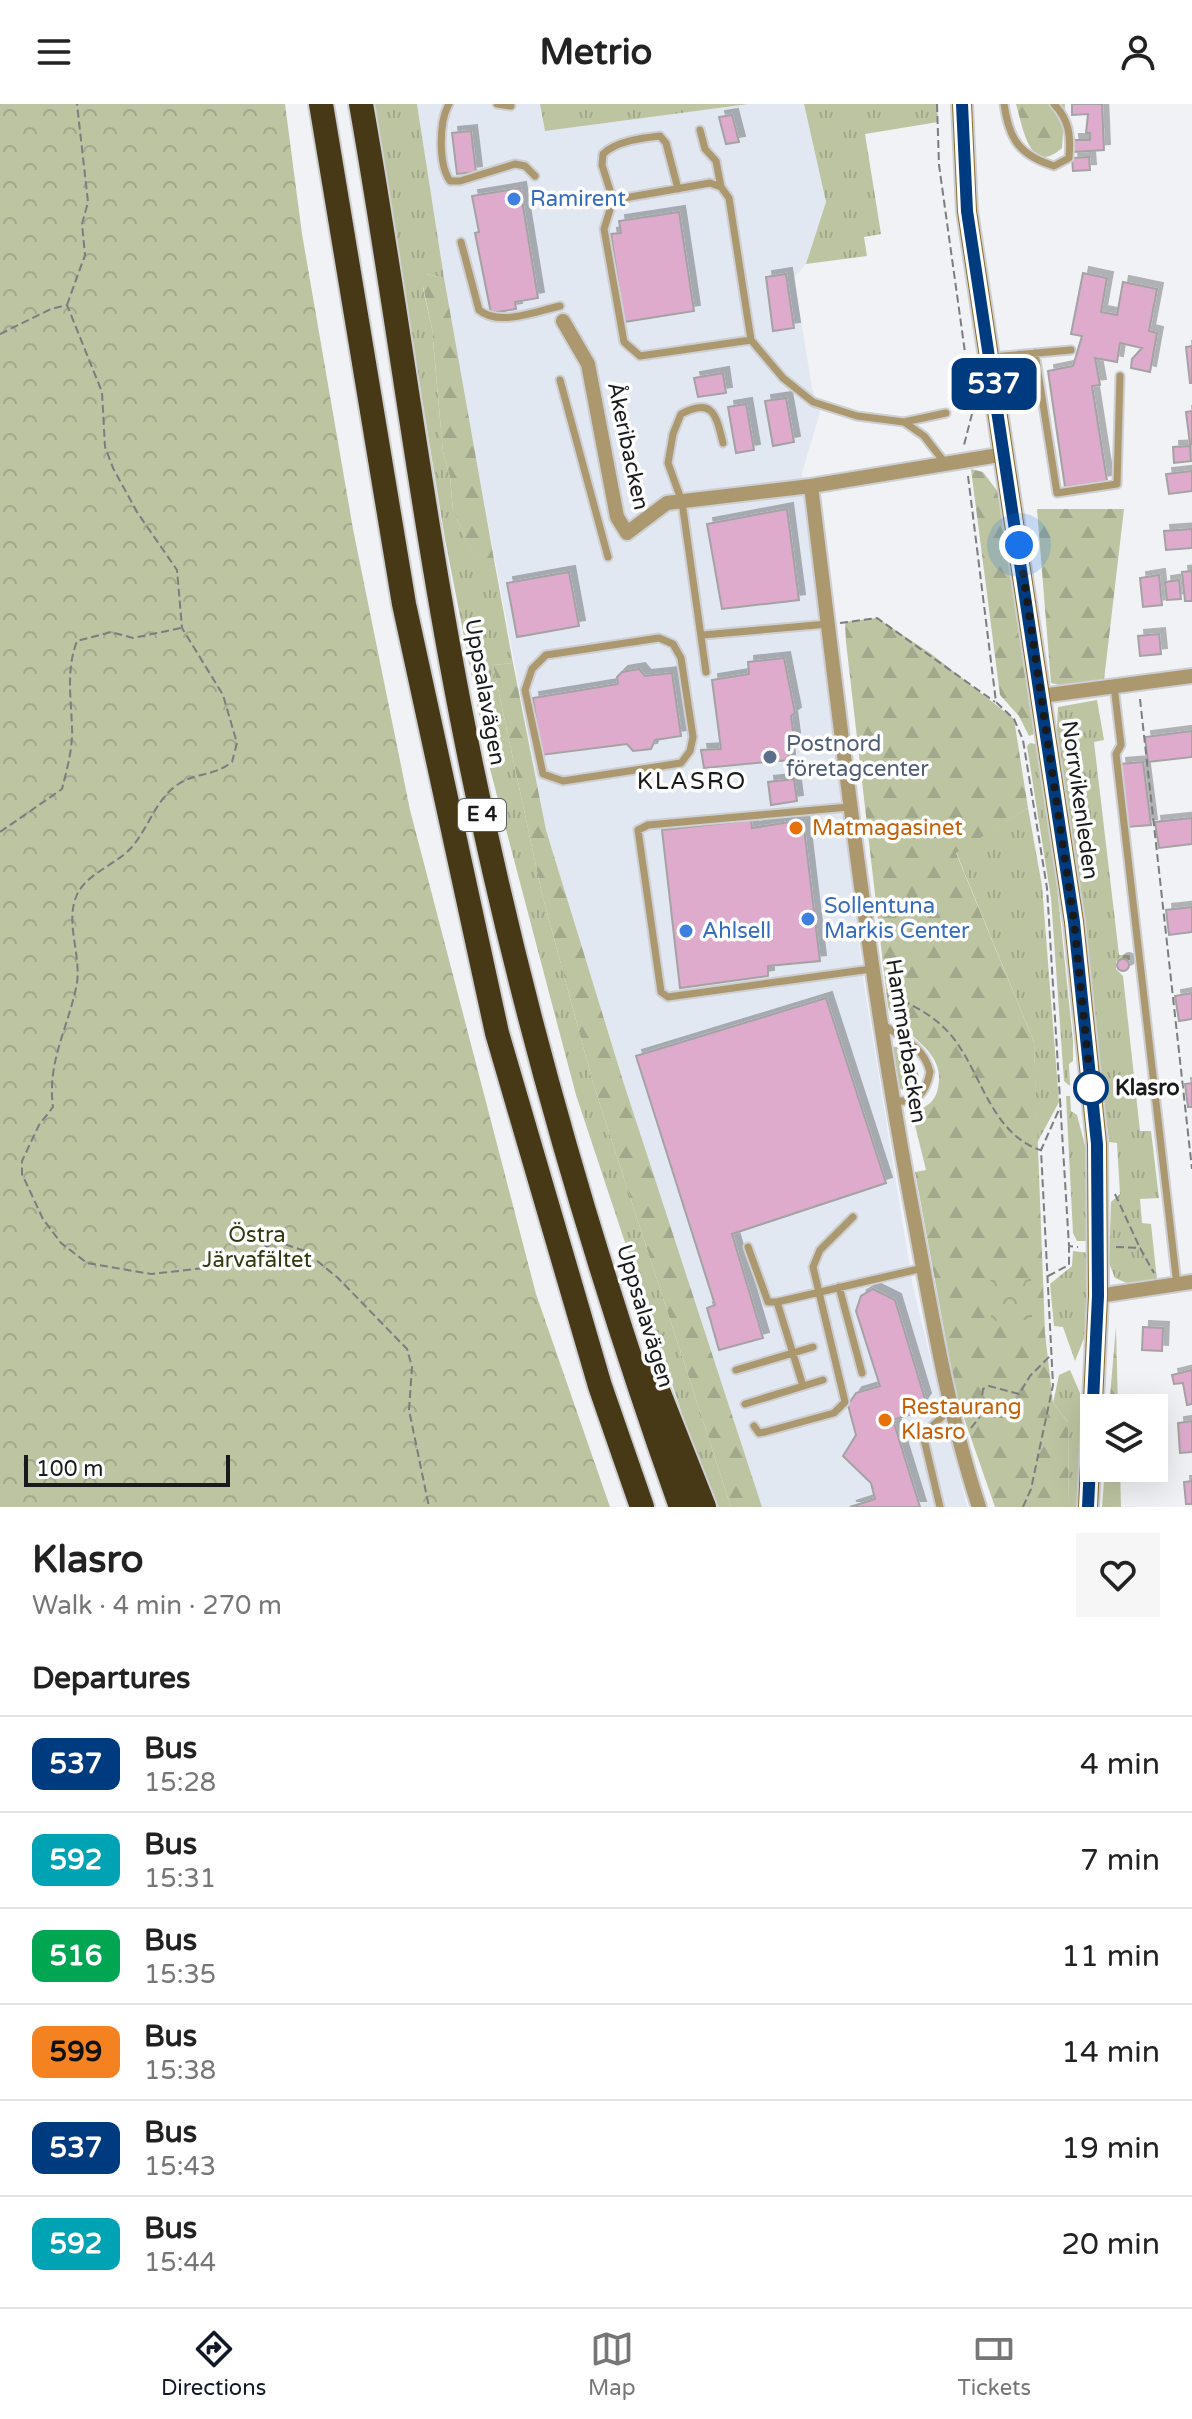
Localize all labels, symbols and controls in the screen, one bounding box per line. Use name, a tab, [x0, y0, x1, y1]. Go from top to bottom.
icon: menu	[32, 30, 76, 74]
icon: person	[1116, 30, 1160, 74]
text: Metrio	[539, 31, 653, 74]
place label: Ramirent	[530, 186, 626, 212]
marker: Ramirent	[505, 190, 523, 208]
line badge: 537	[948, 358, 1040, 410]
text: 537	[968, 367, 1020, 401]
street label: Åkeribacken	[602, 379, 655, 512]
your location	[999, 525, 1039, 565]
street label: Uppsalavägen	[459, 617, 511, 767]
street label: Norrvikenleden	[1056, 719, 1104, 881]
place label: Postnord företagcenter	[786, 731, 929, 782]
marker: Postnord företagcenter	[761, 748, 779, 766]
district label: KLASRO	[637, 767, 747, 796]
road number: E 4	[458, 799, 506, 831]
place label: Matmagasinet	[812, 815, 963, 841]
marker: Matmagasinet	[787, 819, 805, 837]
place label: Sollentuna Markis Center	[824, 893, 970, 944]
marker: Sollentuna Markis Center	[799, 910, 817, 928]
place label: Ahlsell	[702, 918, 771, 944]
marker: Ahlsell	[677, 922, 695, 940]
street label: Hammarbacken	[880, 957, 932, 1125]
marker: Klasro	[1074, 1071, 1108, 1105]
place label: Klasro	[1115, 1075, 1180, 1101]
park label: Östra Järvafältet	[202, 1222, 312, 1273]
street label: Uppsalavägen	[611, 1241, 679, 1391]
place label: Restaurang Klasro	[901, 1394, 1022, 1445]
map controls	[1080, 1394, 1168, 1482]
button: layers	[1080, 1394, 1168, 1482]
marker: Restaurang Klasro	[876, 1411, 894, 1429]
scale bar	[24, 1451, 230, 1487]
text: 100 m	[36, 1456, 103, 1482]
button: heart	[1076, 1533, 1160, 1617]
text: Klasro	[32, 1537, 144, 1583]
text: Walk · 4 min · 270 m	[32, 1590, 282, 1621]
text: Departures	[32, 1660, 190, 1697]
text: Bus	[144, 1730, 197, 1767]
text: 4 min	[1080, 1746, 1160, 1783]
text: 537	[50, 1747, 102, 1781]
text: 15:28	[144, 1767, 216, 1798]
text: Bus	[144, 1826, 197, 1863]
text: 7 min	[1080, 1842, 1160, 1879]
text: 592	[50, 1843, 102, 1877]
text: 15:31	[144, 1863, 216, 1894]
text: Bus	[144, 1922, 197, 1959]
text: 11 min	[1061, 1938, 1160, 1975]
text: 516	[50, 1939, 102, 1973]
text: 15:35	[144, 1959, 216, 1990]
text: Bus	[144, 2018, 197, 2055]
text: 14 min	[1061, 2034, 1160, 2071]
text: 599	[50, 2035, 102, 2069]
text: 15:38	[144, 2055, 216, 2086]
text: Bus	[144, 2114, 197, 2151]
text: 19 min	[1061, 2130, 1160, 2167]
text: 537	[50, 2131, 102, 2165]
text: 15:43	[144, 2151, 216, 2182]
text: Bus	[144, 2210, 197, 2247]
text: 20 min	[1061, 2226, 1160, 2263]
text: 592	[50, 2227, 102, 2261]
text: 15:44	[144, 2247, 216, 2278]
tab: Directions	[161, 2327, 266, 2401]
tab: Map	[588, 2327, 636, 2401]
tab: Tickets	[957, 2327, 1031, 2401]

